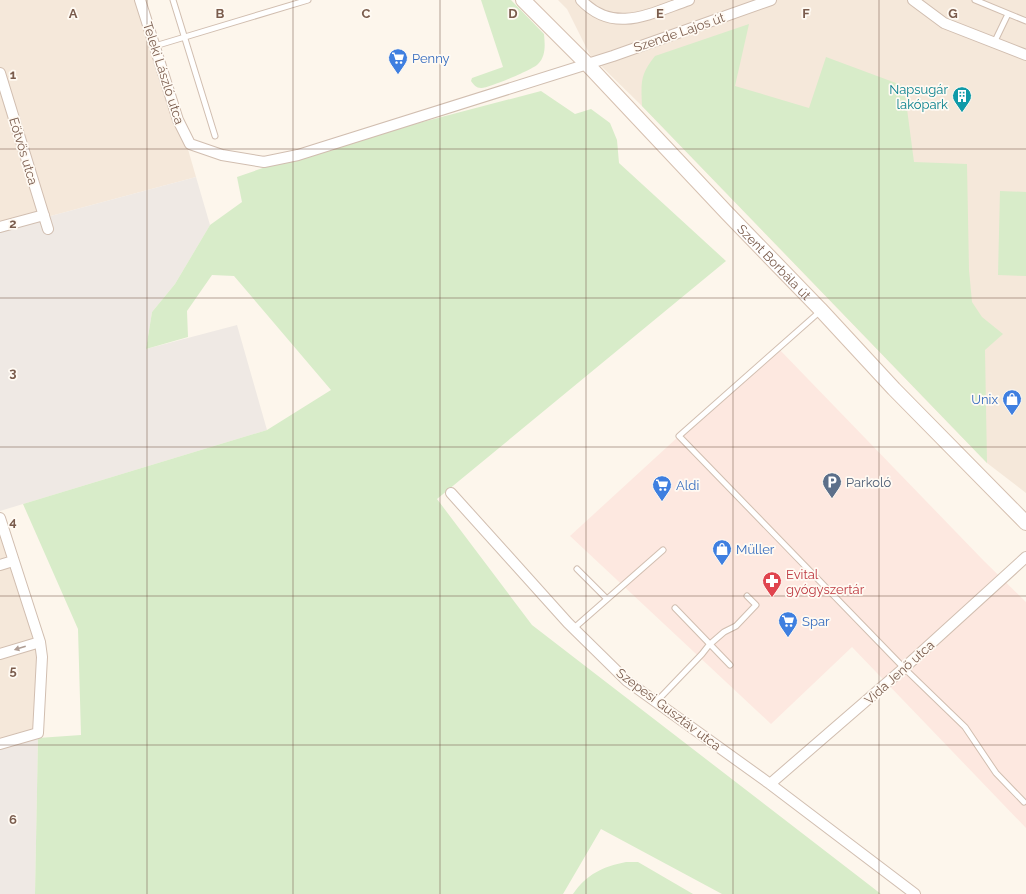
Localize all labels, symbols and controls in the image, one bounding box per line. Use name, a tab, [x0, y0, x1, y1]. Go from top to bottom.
text: A	[69, 6, 78, 21]
text: B	[216, 6, 225, 21]
text: C	[362, 6, 371, 21]
text: D	[508, 6, 518, 21]
text: E	[656, 6, 664, 21]
text: F	[802, 6, 810, 21]
text: G	[948, 6, 958, 21]
street label: Szende Lajos út	[632, 10, 727, 55]
street label: Teleki László utca	[140, 20, 187, 126]
supermarket icon: Penny	[387, 47, 409, 75]
place label: Penny	[412, 51, 450, 66]
text: 1	[10, 67, 17, 82]
place label: Napsugár lakópark	[889, 82, 948, 112]
building icon: Napsugár lakópark	[951, 85, 973, 113]
street label: Eötvös utca	[6, 116, 41, 187]
text: 2	[9, 216, 17, 231]
street label: Szent Borbála út	[734, 221, 814, 304]
text: 3	[9, 365, 17, 380]
shop icon: Unix	[1001, 388, 1023, 416]
place label: Unix	[971, 392, 998, 407]
parking icon: Parkoló	[821, 471, 843, 499]
supermarket icon: Aldi	[651, 474, 673, 502]
place label: Parkoló	[846, 475, 891, 490]
place label: Aldi	[676, 478, 699, 493]
text: 4	[9, 514, 17, 529]
shop icon: Müller	[711, 538, 733, 566]
place label: Müller	[736, 542, 775, 557]
place label: Evital gyógyszertár	[786, 567, 865, 597]
pharmacy icon: Evital gyógyszertár	[761, 570, 783, 598]
supermarket icon: Spar	[777, 610, 799, 638]
place label: Spar	[802, 614, 830, 629]
street label: Vida Jenő utca	[861, 637, 937, 708]
one-way arrow	[14, 645, 26, 651]
text: 5	[9, 663, 17, 678]
street label: Szepesi Gusztáv utca	[614, 665, 724, 754]
text: 6	[9, 812, 17, 827]

